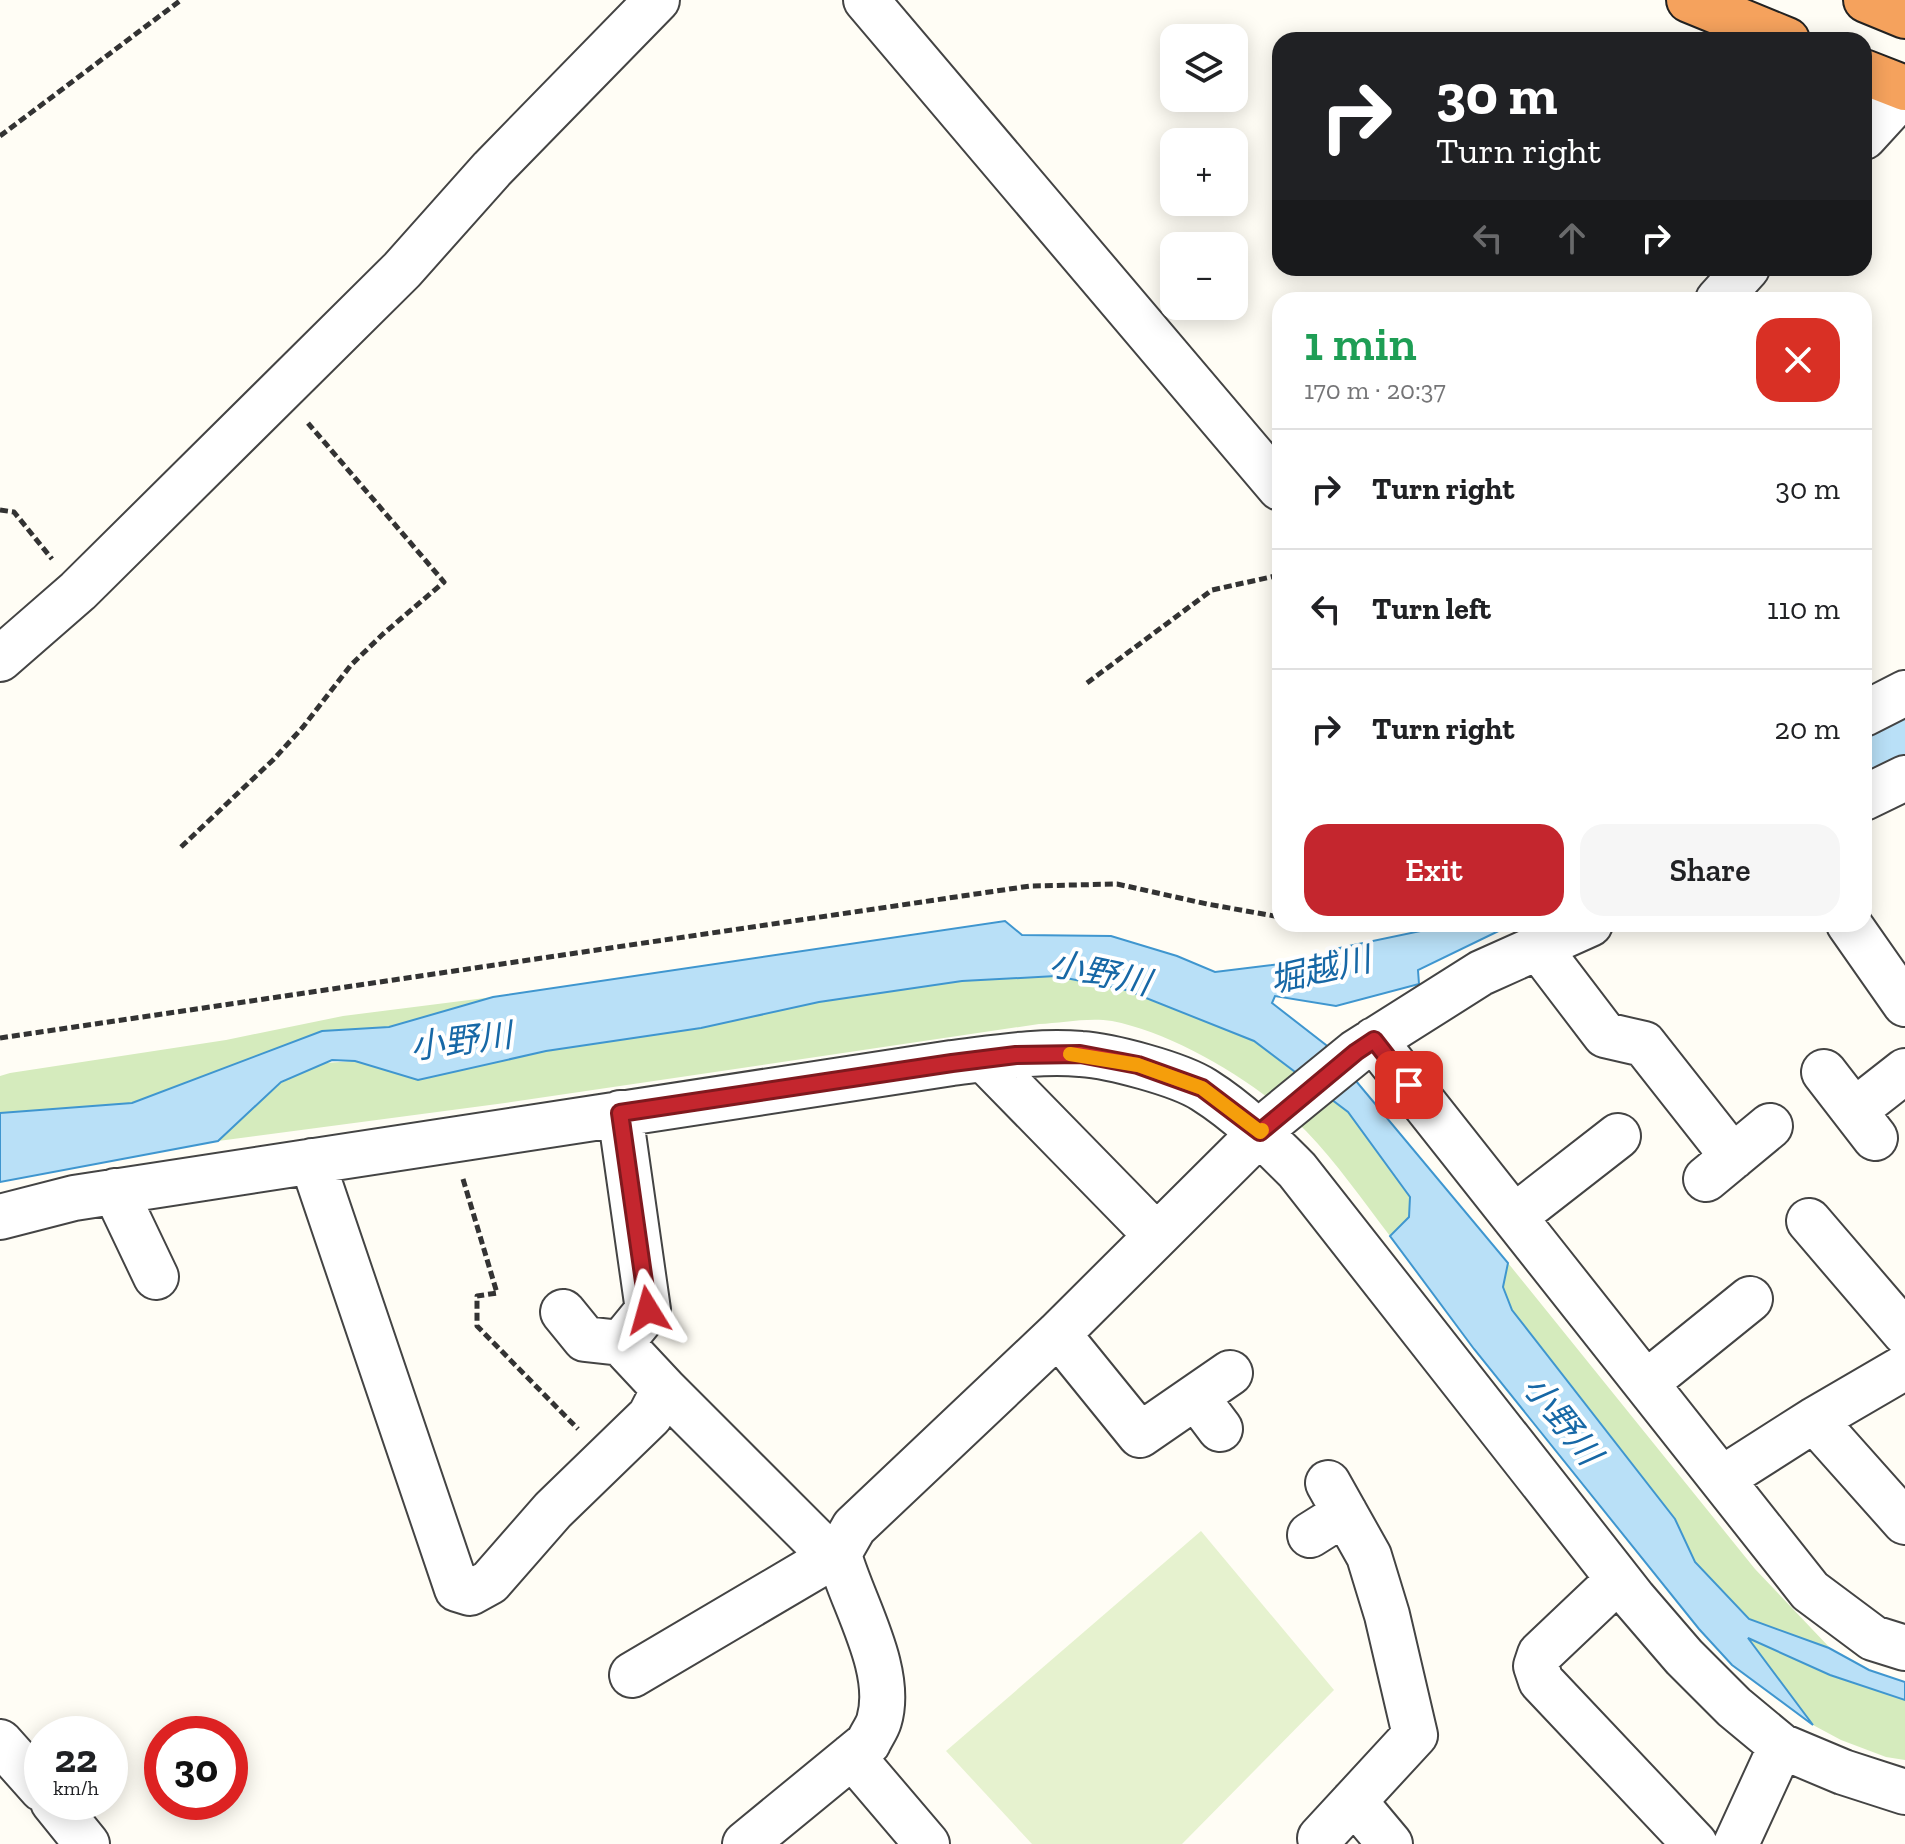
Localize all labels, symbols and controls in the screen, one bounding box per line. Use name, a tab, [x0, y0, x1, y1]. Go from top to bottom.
map controls	[1160, 24, 1248, 320]
button: layers	[1160, 24, 1248, 112]
text: 30 m	[1436, 61, 1558, 128]
icon: right	[1304, 64, 1408, 168]
button: +	[1160, 128, 1248, 216]
text: Turn right	[1436, 129, 1601, 172]
icon: left	[1466, 216, 1510, 260]
icon: ahead	[1550, 216, 1594, 260]
icon: right	[1634, 216, 1678, 260]
button: −	[1160, 232, 1248, 320]
text: 1 min	[1304, 315, 1417, 372]
button: close	[1756, 318, 1840, 402]
text: 170 m · 20:37	[1304, 374, 1446, 406]
icon: right	[1304, 467, 1348, 511]
text: Turn right	[1372, 471, 1514, 507]
text: 30 m	[1775, 471, 1840, 507]
icon: left	[1304, 587, 1348, 631]
text: Turn left	[1372, 591, 1491, 627]
text: 110 m	[1767, 591, 1840, 627]
icon: right	[1304, 707, 1348, 751]
text: Turn right	[1372, 711, 1514, 747]
text: 20 m	[1775, 711, 1840, 747]
button: Exit	[1304, 824, 1564, 916]
button: Share	[1580, 824, 1840, 916]
water label: 堀越川	[1266, 938, 1377, 1001]
water label: 小野川	[1046, 942, 1157, 1004]
water label: 小野川	[408, 1014, 517, 1068]
pin	[1375, 1051, 1443, 1119]
icon: arrive	[1387, 1063, 1431, 1107]
position arrow	[606, 1268, 690, 1352]
water label: 小野川	[1514, 1367, 1611, 1475]
speed limit sign: 30	[144, 1716, 248, 1820]
text: 22	[55, 1734, 97, 1782]
text: km/h	[53, 1776, 99, 1800]

